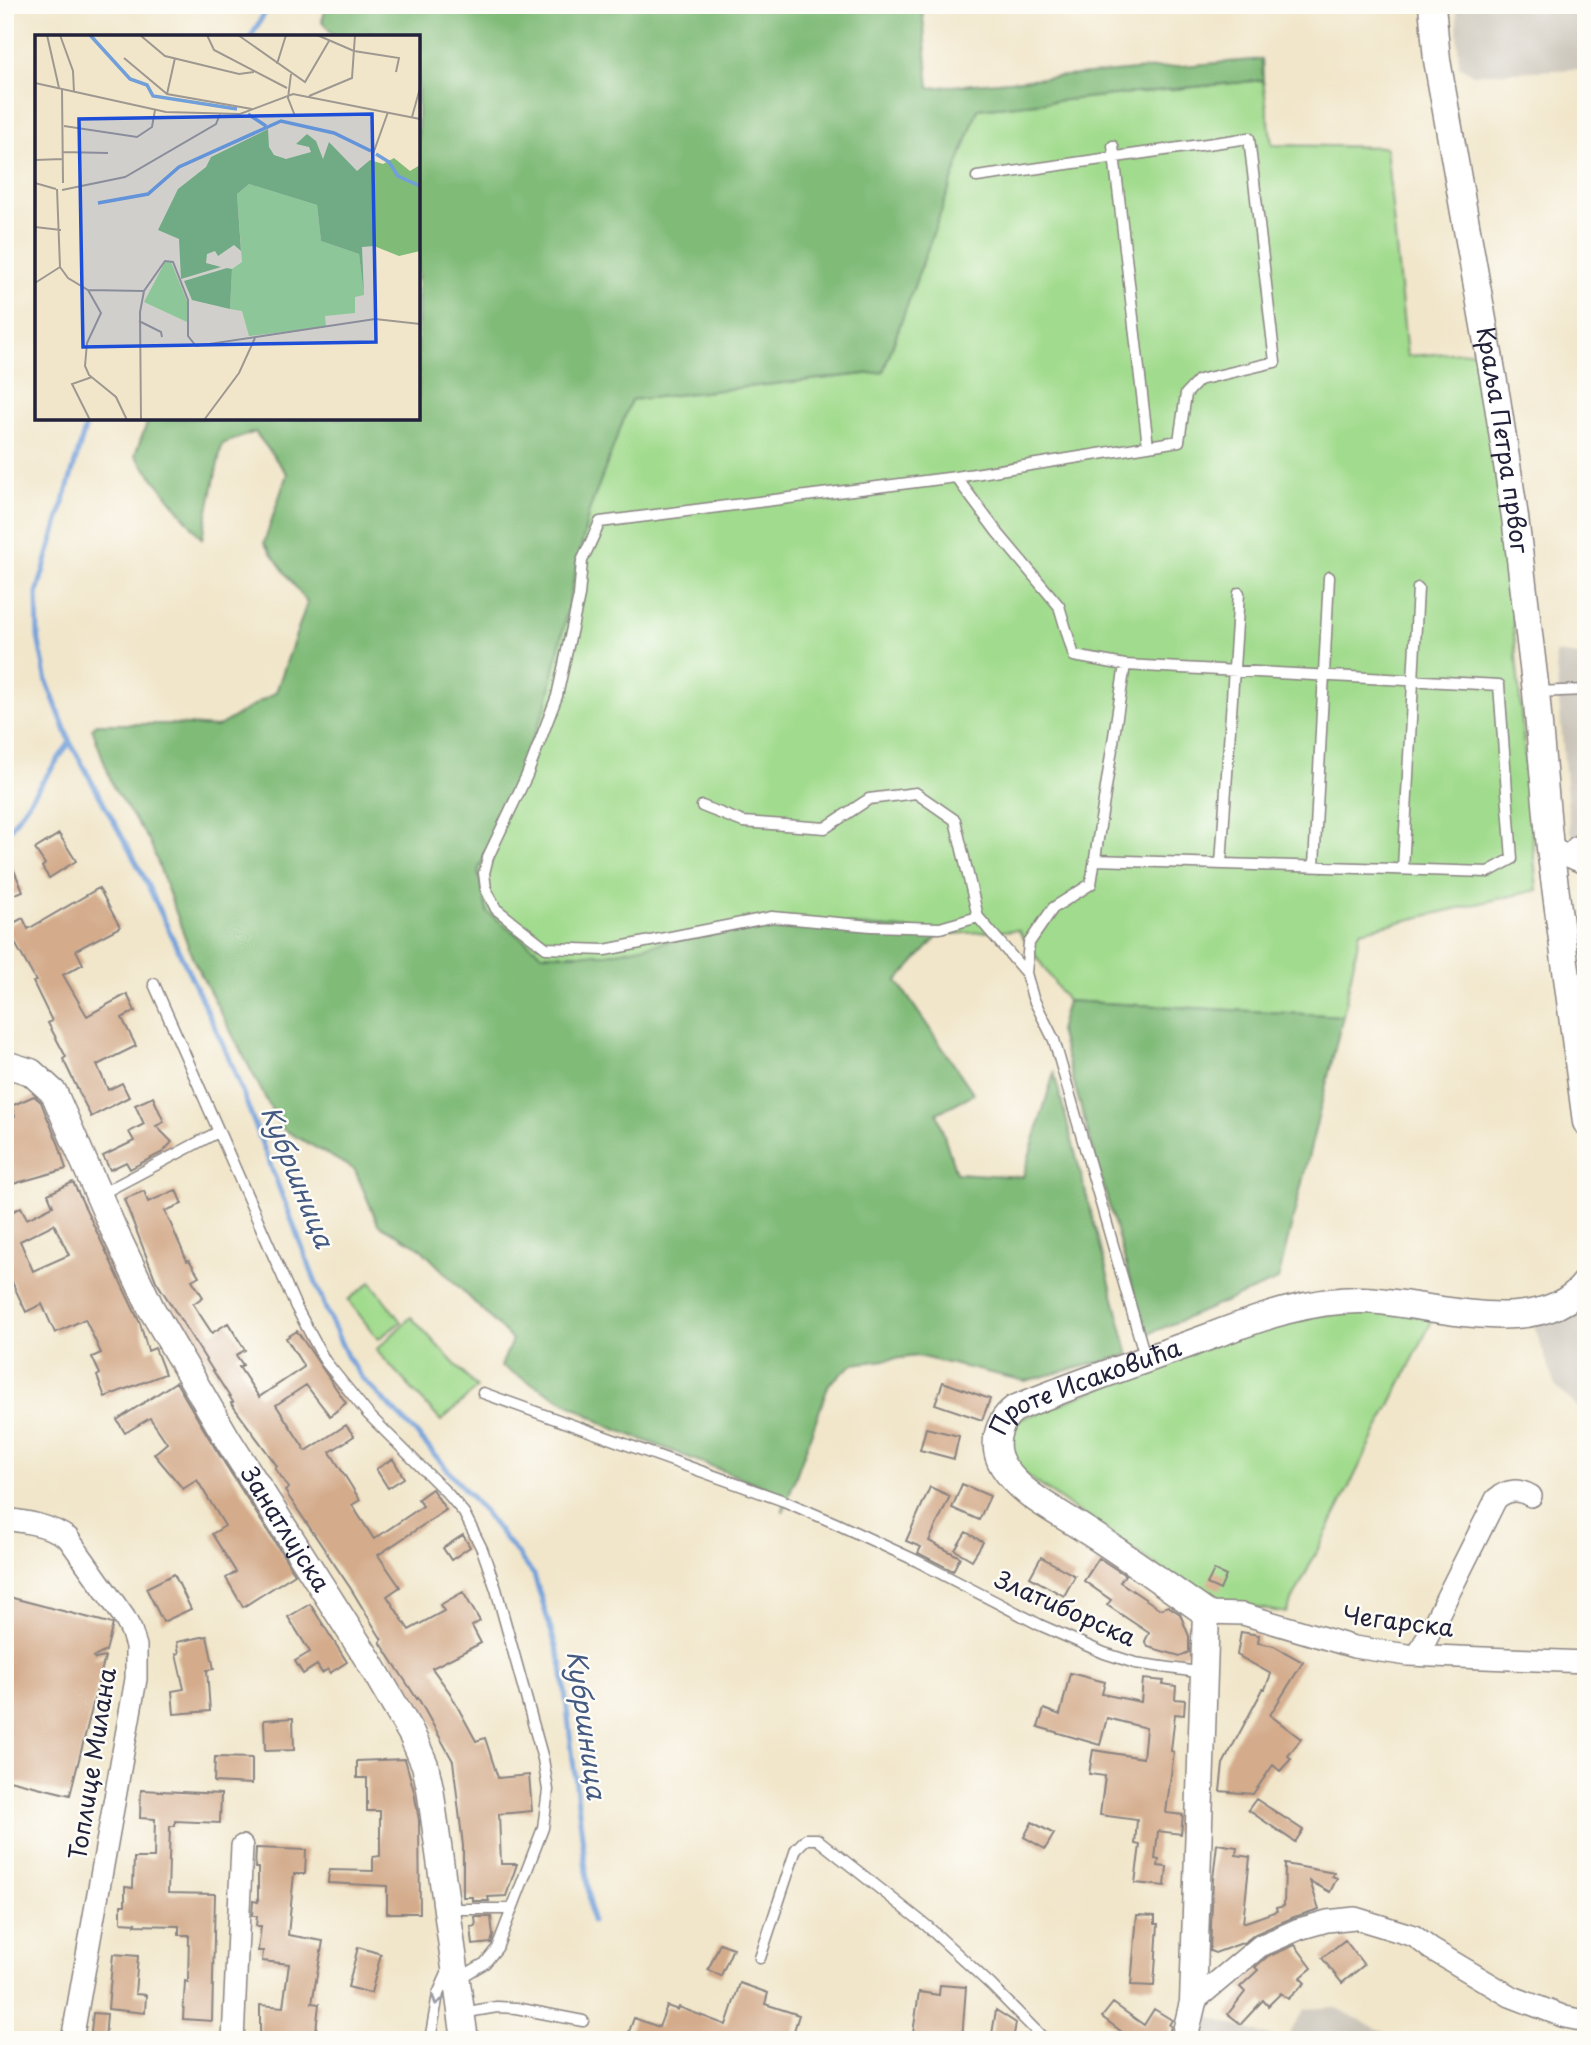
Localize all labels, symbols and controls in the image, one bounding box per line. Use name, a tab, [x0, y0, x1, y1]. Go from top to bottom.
inset map	[35, 35, 420, 420]
street label: Краља Петра првог	[1469, 324, 1539, 555]
water label: Кубршница	[252, 1100, 345, 1254]
street label: Проте Исаковића	[979, 1328, 1186, 1441]
street label: Занатлијска	[232, 1457, 340, 1598]
street label: Златиборска	[989, 1560, 1142, 1654]
street label: Чегарска	[1341, 1595, 1456, 1645]
water label: Кубршница	[558, 1648, 617, 1802]
street label: Топлице Милана	[58, 1665, 124, 1862]
one-way arrow	[430, 1993, 445, 2005]

